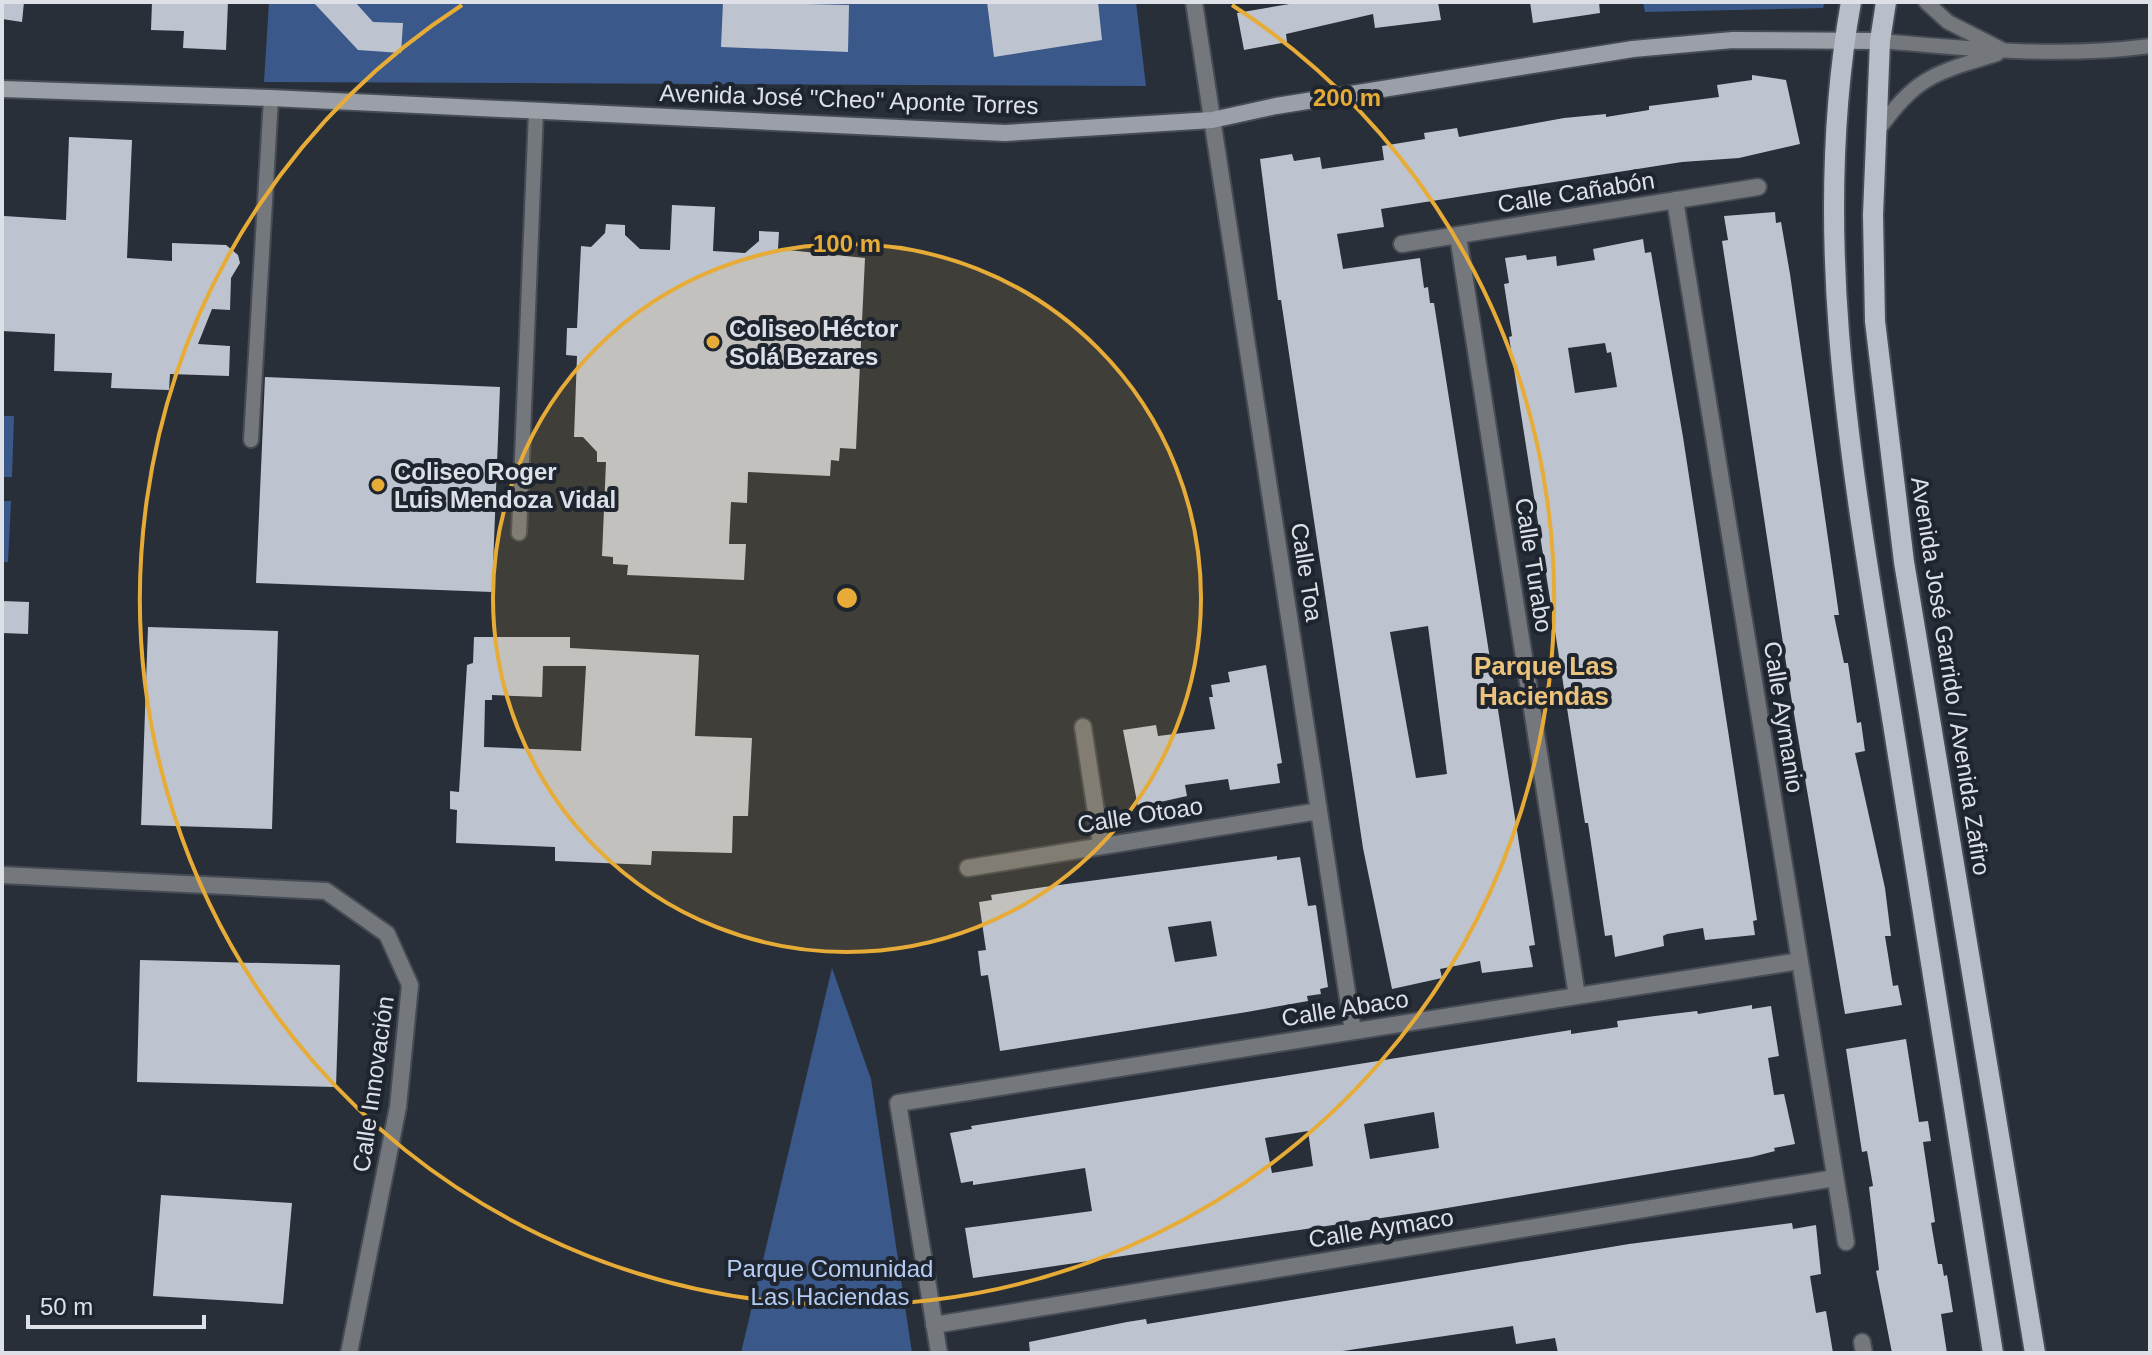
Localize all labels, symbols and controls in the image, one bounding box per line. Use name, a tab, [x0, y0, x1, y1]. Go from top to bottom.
street label: Avenida José "Cheo" Aponte Torres	[659, 79, 1039, 119]
text: 200 m	[1313, 84, 1381, 111]
street label: Calle Cañabón	[1495, 166, 1657, 218]
text: 100 m	[813, 230, 881, 257]
place label: Coliseo Héctor Solá Bezares	[729, 315, 898, 370]
marker: Coliseo Héctor Solá Bezares	[704, 333, 722, 351]
place label: Coliseo Roger Luis Mendoza Vidal	[394, 458, 616, 513]
street label: Avenida José Garrido / Avenida Zafiro	[1906, 475, 1996, 877]
marker: Coliseo Roger Luis Mendoza Vidal	[369, 476, 387, 494]
street label: Calle Turabo	[1510, 496, 1558, 634]
street label: Calle Toa	[1286, 521, 1328, 624]
centre of rings	[833, 584, 861, 612]
street label: Calle Aymanio	[1759, 639, 1809, 795]
district label: Parque Las Haciendas	[1474, 651, 1614, 711]
street label: Calle Otoao	[1075, 792, 1205, 838]
street label: Calle Abaco	[1280, 985, 1410, 1031]
street label: Calle Innovación	[347, 994, 399, 1174]
street label: Calle Aymaco	[1307, 1203, 1455, 1253]
park label: Parque Comunidad Las Haciendas	[727, 1255, 933, 1310]
scale bar	[28, 1279, 204, 1329]
text: 50 m	[40, 1293, 93, 1320]

